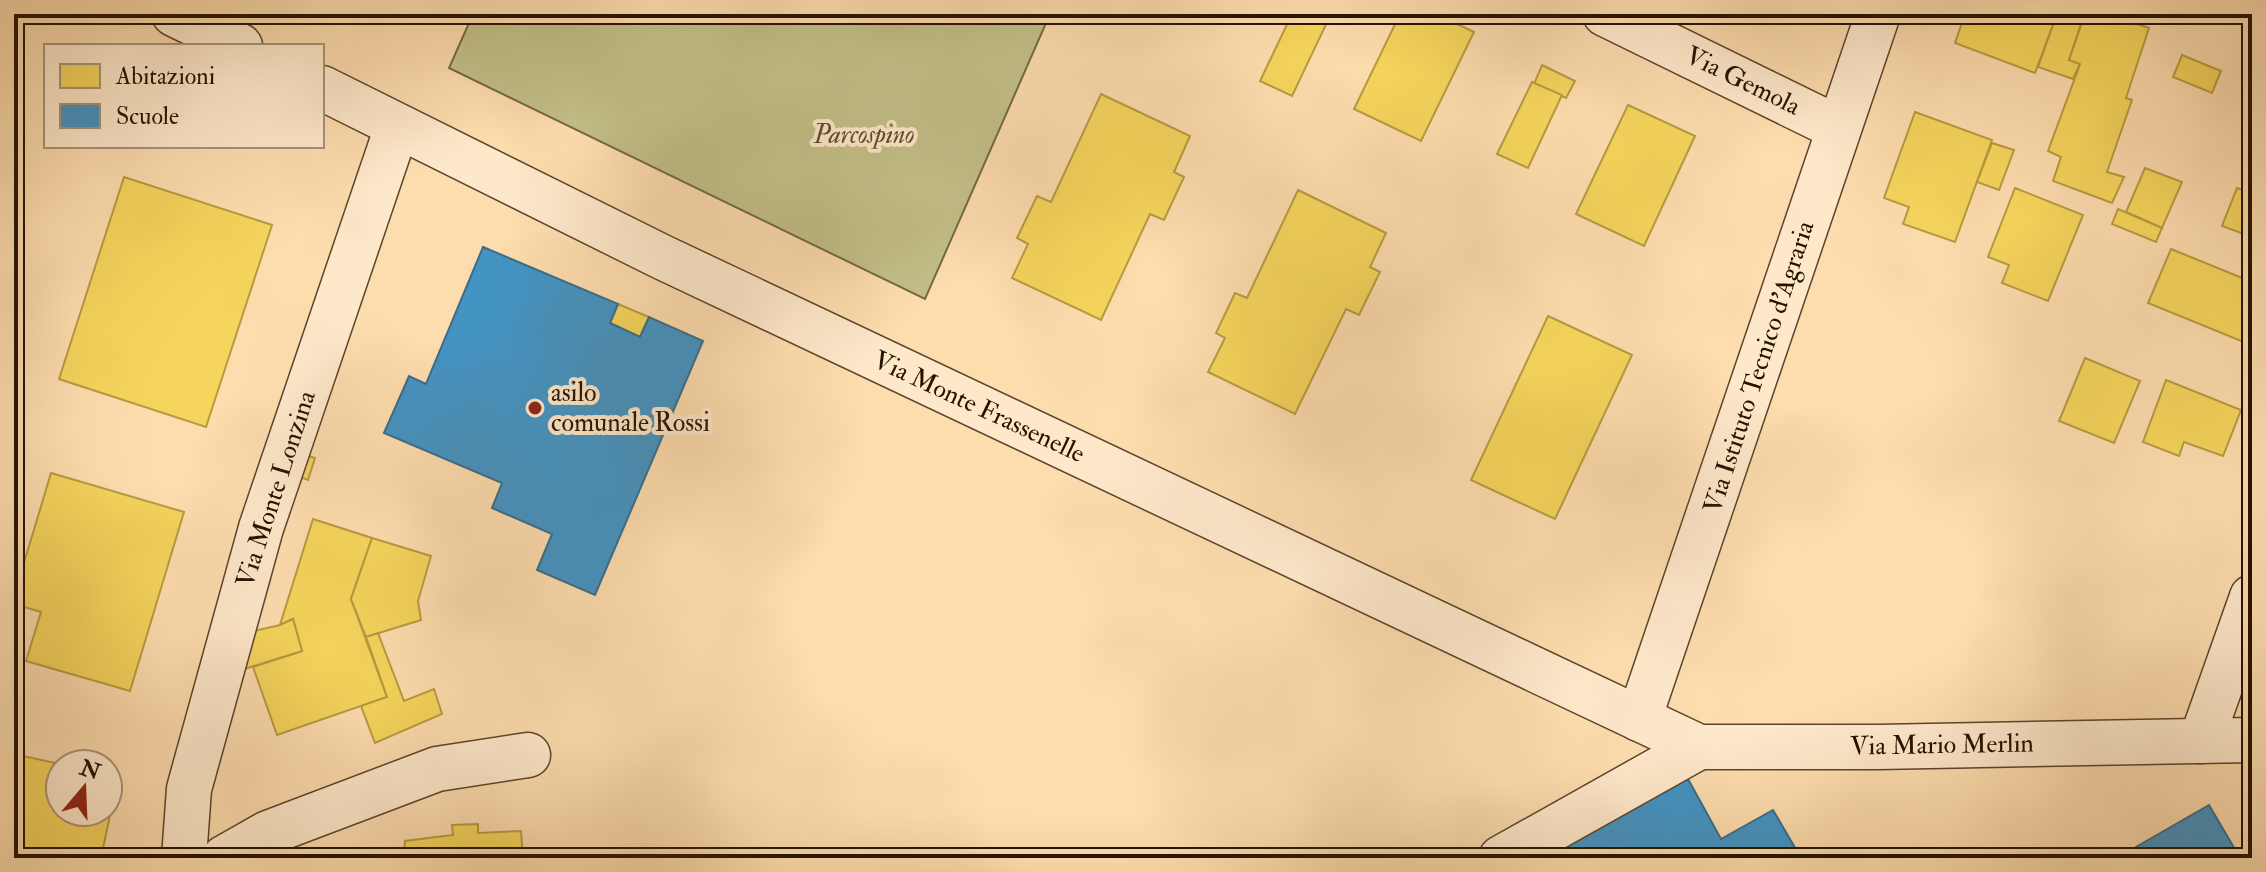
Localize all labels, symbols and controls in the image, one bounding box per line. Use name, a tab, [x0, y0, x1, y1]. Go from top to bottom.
street label: Via Gemola	[1680, 39, 1806, 123]
legend	[44, 44, 324, 148]
text: Abitazioni	[115, 61, 215, 92]
text: Scuole	[116, 101, 179, 132]
park label: Parcospino	[812, 119, 915, 151]
street label: Via Istituto Tecnico d'Agraria	[1697, 216, 1822, 517]
street label: Via Monte Frassenelle	[868, 344, 1090, 470]
place label: asilo comunale Rossi	[551, 377, 710, 439]
street label: Via Monte Lonzina	[229, 386, 323, 591]
marker: asilo comunale Rossi	[526, 399, 544, 417]
street label: Via Mario Merlin	[1850, 727, 2034, 763]
north arrow	[44, 748, 124, 828]
text: N	[75, 753, 104, 787]

